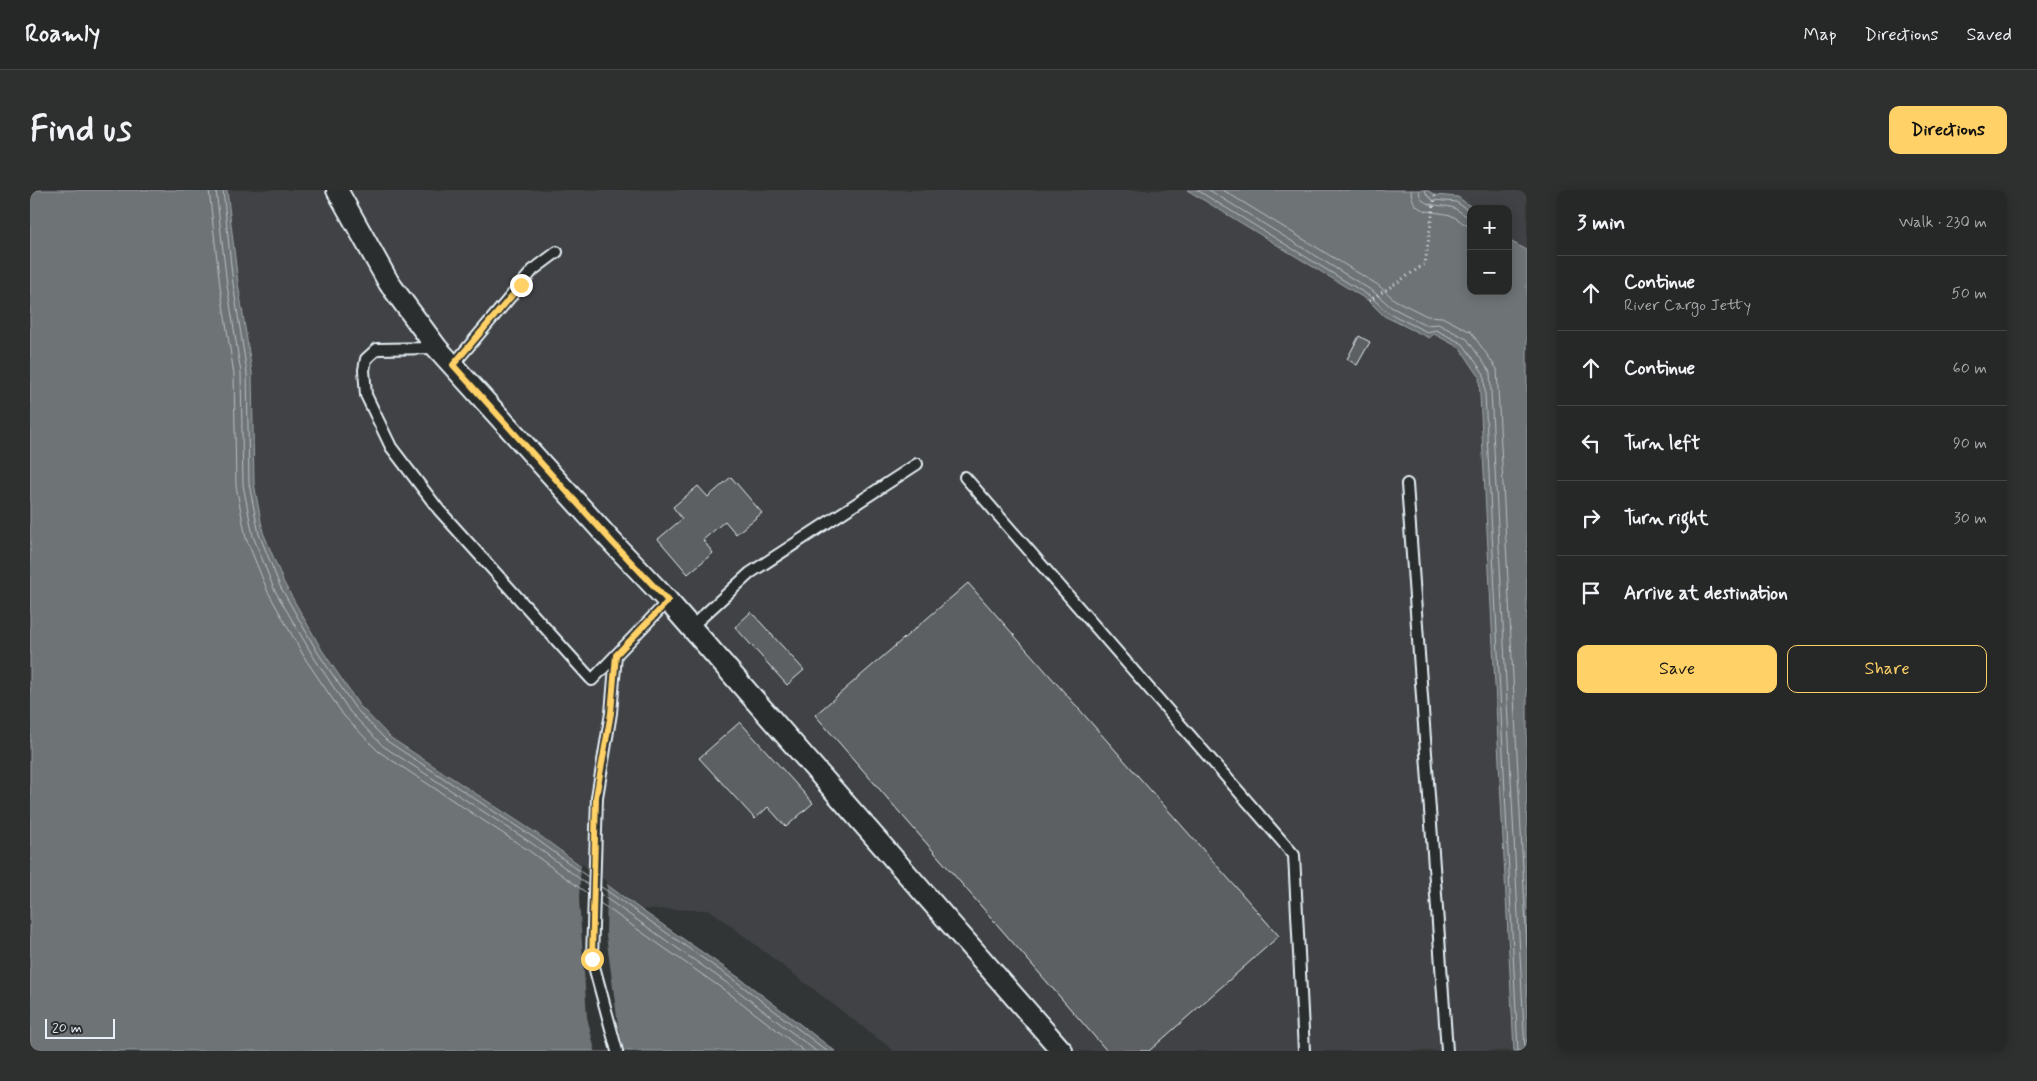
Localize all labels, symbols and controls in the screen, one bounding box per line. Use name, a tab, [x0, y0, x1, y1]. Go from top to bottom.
text: Roamly	[25, 19, 100, 50]
text: Map	[1804, 23, 1837, 47]
text: Directions	[1865, 23, 1939, 47]
text: Saved	[1967, 23, 2012, 47]
button: Directions	[1889, 106, 2007, 154]
text: Find us	[30, 107, 132, 153]
map controls	[1467, 205, 1512, 295]
button: +	[1467, 205, 1512, 250]
text: 3 min	[1577, 209, 1625, 237]
text: Walk · 230 m	[1899, 212, 1987, 233]
button: −	[1467, 250, 1512, 295]
text: Continue	[1624, 270, 1695, 295]
route end	[510, 274, 533, 297]
icon: ahead	[1577, 279, 1605, 307]
text: 50 m	[1951, 283, 1987, 304]
text: River Cargo Jetty	[1624, 295, 1751, 316]
icon: ahead	[1577, 354, 1605, 382]
text: Continue	[1624, 356, 1695, 381]
text: 60 m	[1953, 358, 1987, 379]
icon: left	[1577, 429, 1605, 457]
text: Turn left	[1624, 431, 1700, 456]
text: 90 m	[1953, 433, 1987, 454]
icon: right	[1577, 504, 1605, 532]
text: Turn right	[1624, 506, 1708, 531]
text: 30 m	[1954, 508, 1987, 529]
icon: arrive	[1577, 579, 1605, 607]
text: Arrive at destination	[1624, 581, 1788, 606]
button: Save	[1577, 645, 1777, 693]
button: Share	[1787, 645, 1987, 693]
route start	[581, 948, 604, 971]
scale bar	[45, 1016, 115, 1039]
text: 20 m	[52, 1019, 82, 1037]

